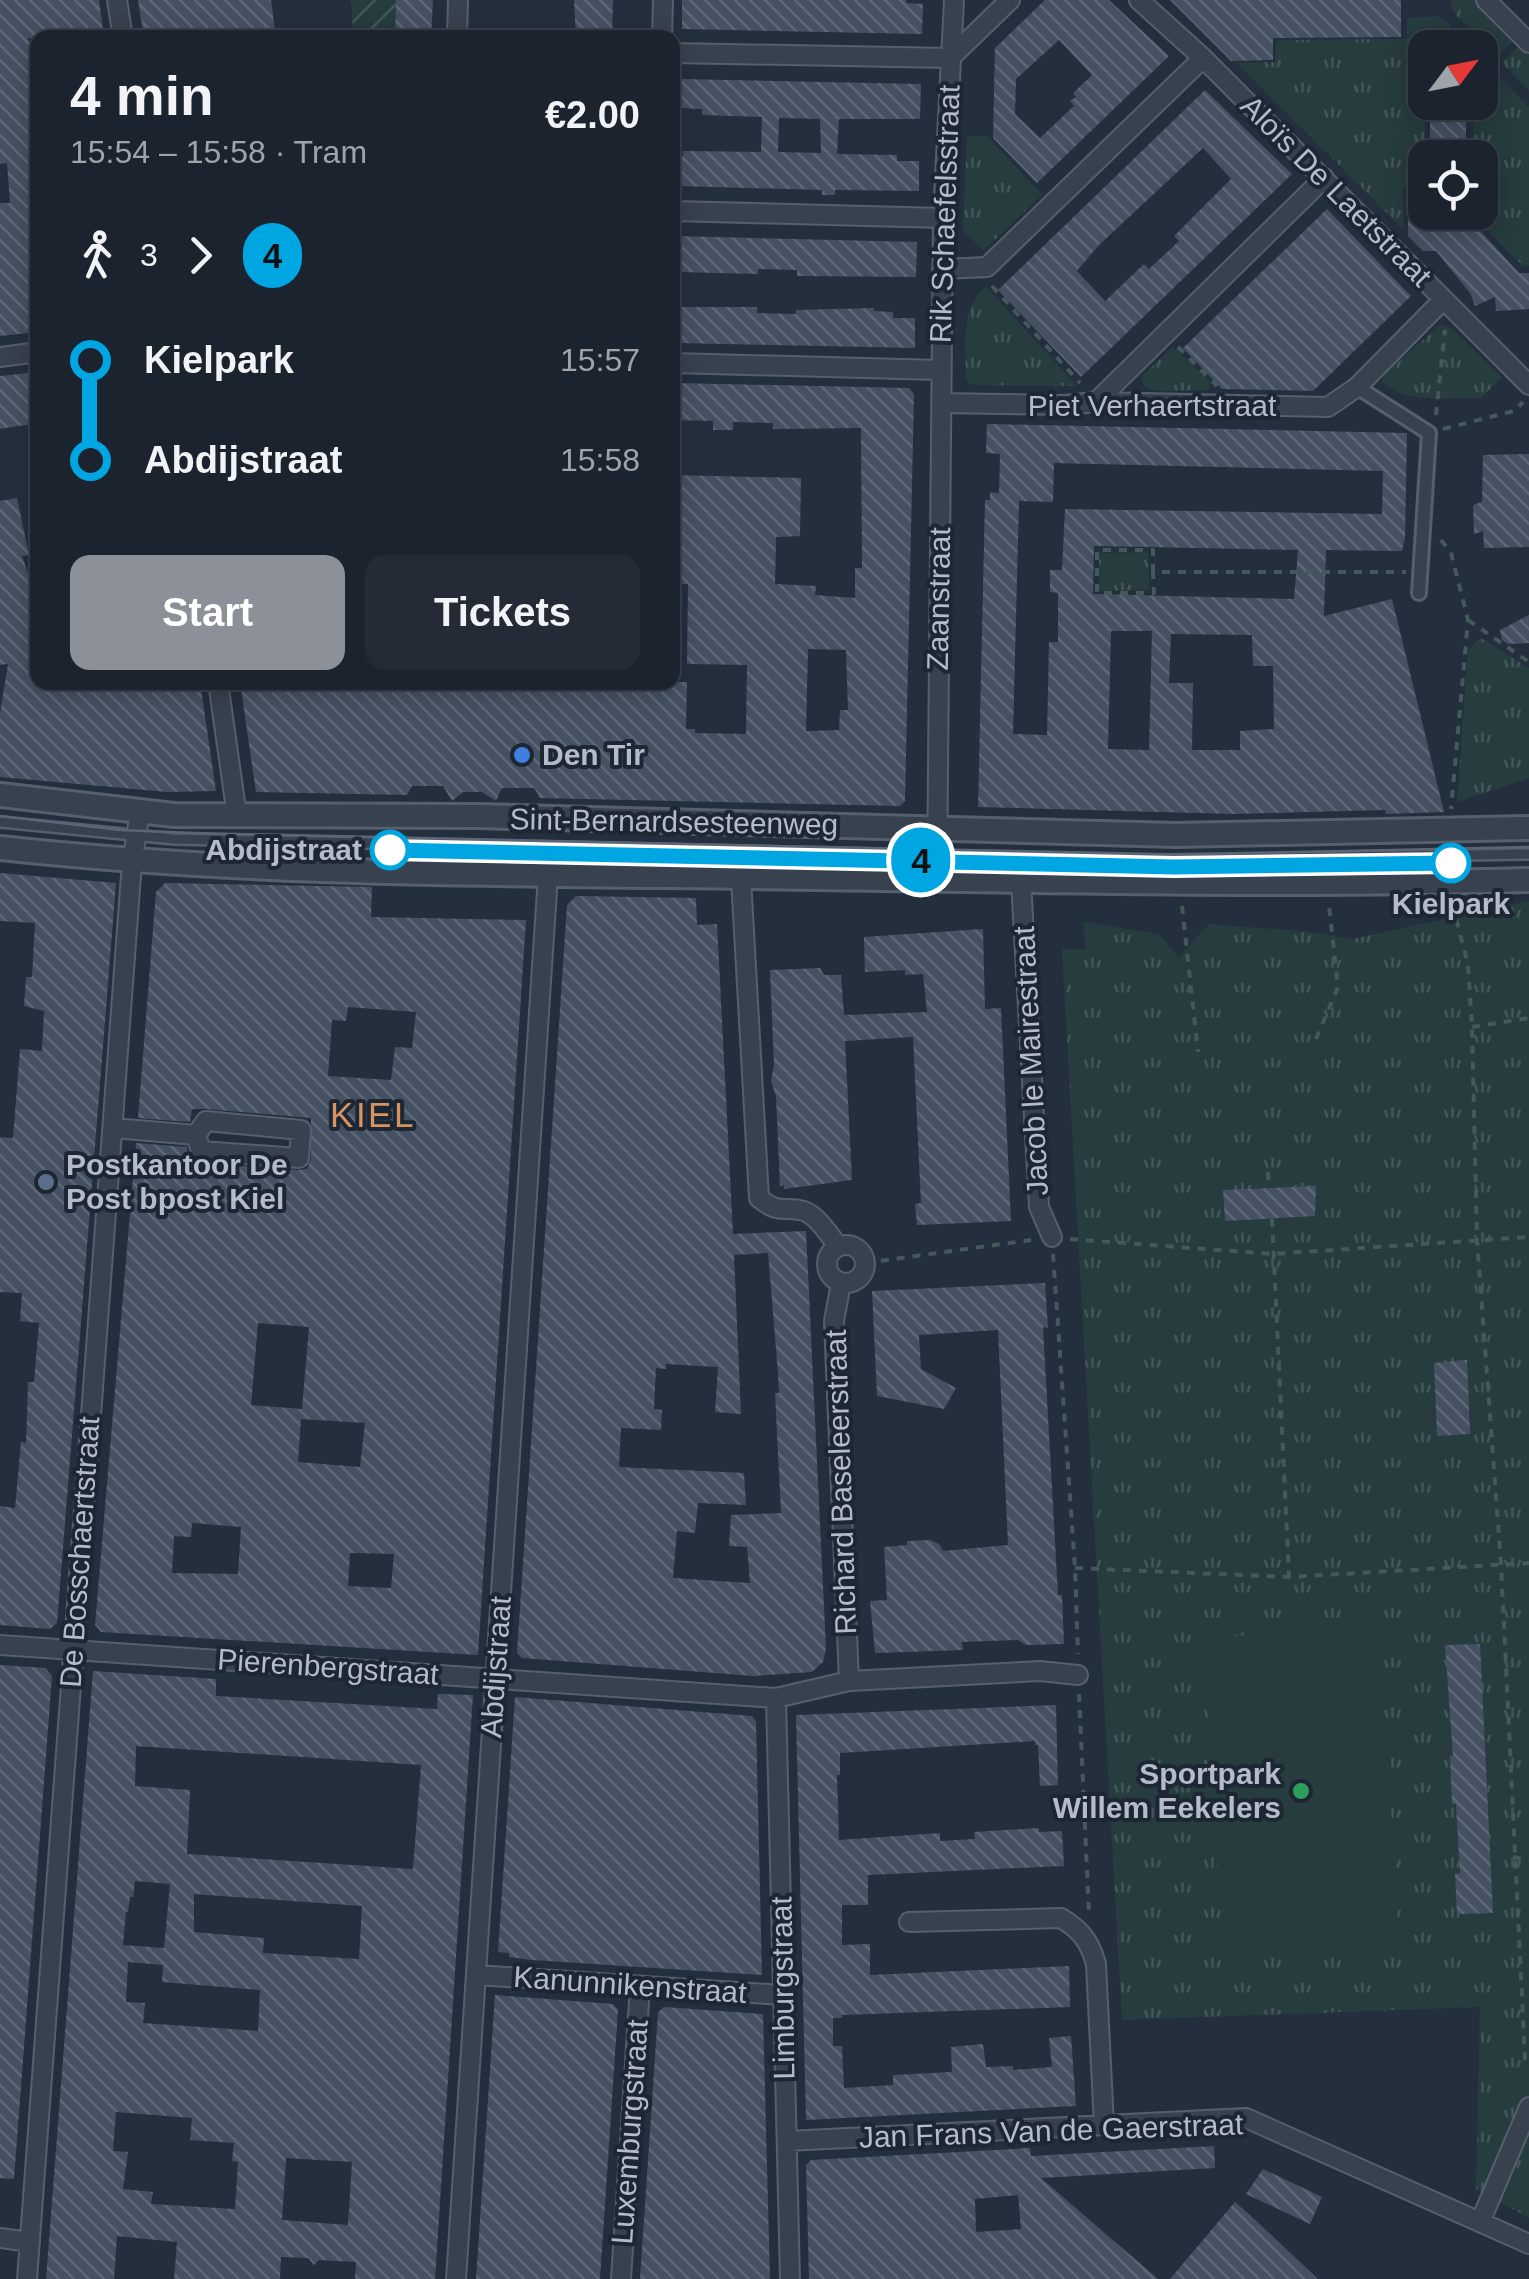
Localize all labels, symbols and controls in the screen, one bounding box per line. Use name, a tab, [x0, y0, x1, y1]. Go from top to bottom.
north arrow	[1408, 30, 1498, 120]
map controls	[1408, 30, 1498, 230]
text: 4 min	[70, 65, 214, 127]
street label: Rik Schaefelsstraat	[924, 84, 966, 344]
street label: Aloïs De Laetstraat	[1234, 89, 1439, 293]
text: €2.00	[545, 94, 640, 136]
text: 15:54 – 15:58 · Tram	[70, 134, 367, 170]
button: locate	[1408, 140, 1498, 230]
icon: walk	[70, 228, 125, 283]
icon: forward	[173, 228, 228, 283]
text: 4	[263, 236, 282, 275]
text: 3	[140, 237, 158, 273]
text: Kielpark	[144, 339, 294, 381]
text: 15:57	[560, 342, 640, 378]
street label: Piet Verhaertstraat	[1028, 389, 1277, 422]
text: Abdijstraat	[144, 439, 342, 481]
text: 15:58	[560, 442, 640, 478]
street label: Zaanstraat	[921, 526, 956, 671]
button: Start	[70, 555, 345, 670]
button: Tickets	[365, 555, 640, 670]
place label: Den Tir	[542, 738, 645, 771]
marker: Den Tir	[511, 744, 533, 766]
street label: Sint-Bernardsesteenweg	[509, 802, 839, 841]
line badge: 4	[888, 828, 954, 892]
marker: Abdijstraat	[371, 831, 409, 869]
place label: Abdijstraat	[205, 833, 362, 866]
text: 4	[911, 841, 931, 880]
marker: Kielpark	[1432, 844, 1470, 882]
place label: Kielpark	[1392, 887, 1511, 920]
street label: Jacob le Mairestraat	[1007, 925, 1054, 1197]
district label: KIEL	[330, 1095, 416, 1134]
place label: Postkantoor De Post bpost Kiel	[66, 1148, 288, 1215]
marker: Postkantoor De Post bpost Kiel	[35, 1171, 57, 1193]
street label: Richard Baseleerstraat	[819, 1328, 862, 1635]
street label: De Bosschaertstraat	[54, 1415, 105, 1689]
street label: Abdijstraat	[474, 1594, 517, 1739]
street label: Pierenbergstraat	[216, 1642, 440, 1691]
place label: Sportpark Willem Eekelers	[1053, 1757, 1281, 1824]
marker: Sportpark Willem Eekelers	[1290, 1780, 1312, 1802]
street label: Limburgstraat	[764, 1895, 801, 2080]
street label: Kanunnikenstraat	[512, 1960, 748, 2009]
street label: Luxemburgstraat	[605, 2018, 654, 2245]
street label: Jan Frans Van de Gaerstraat	[858, 2107, 1244, 2154]

